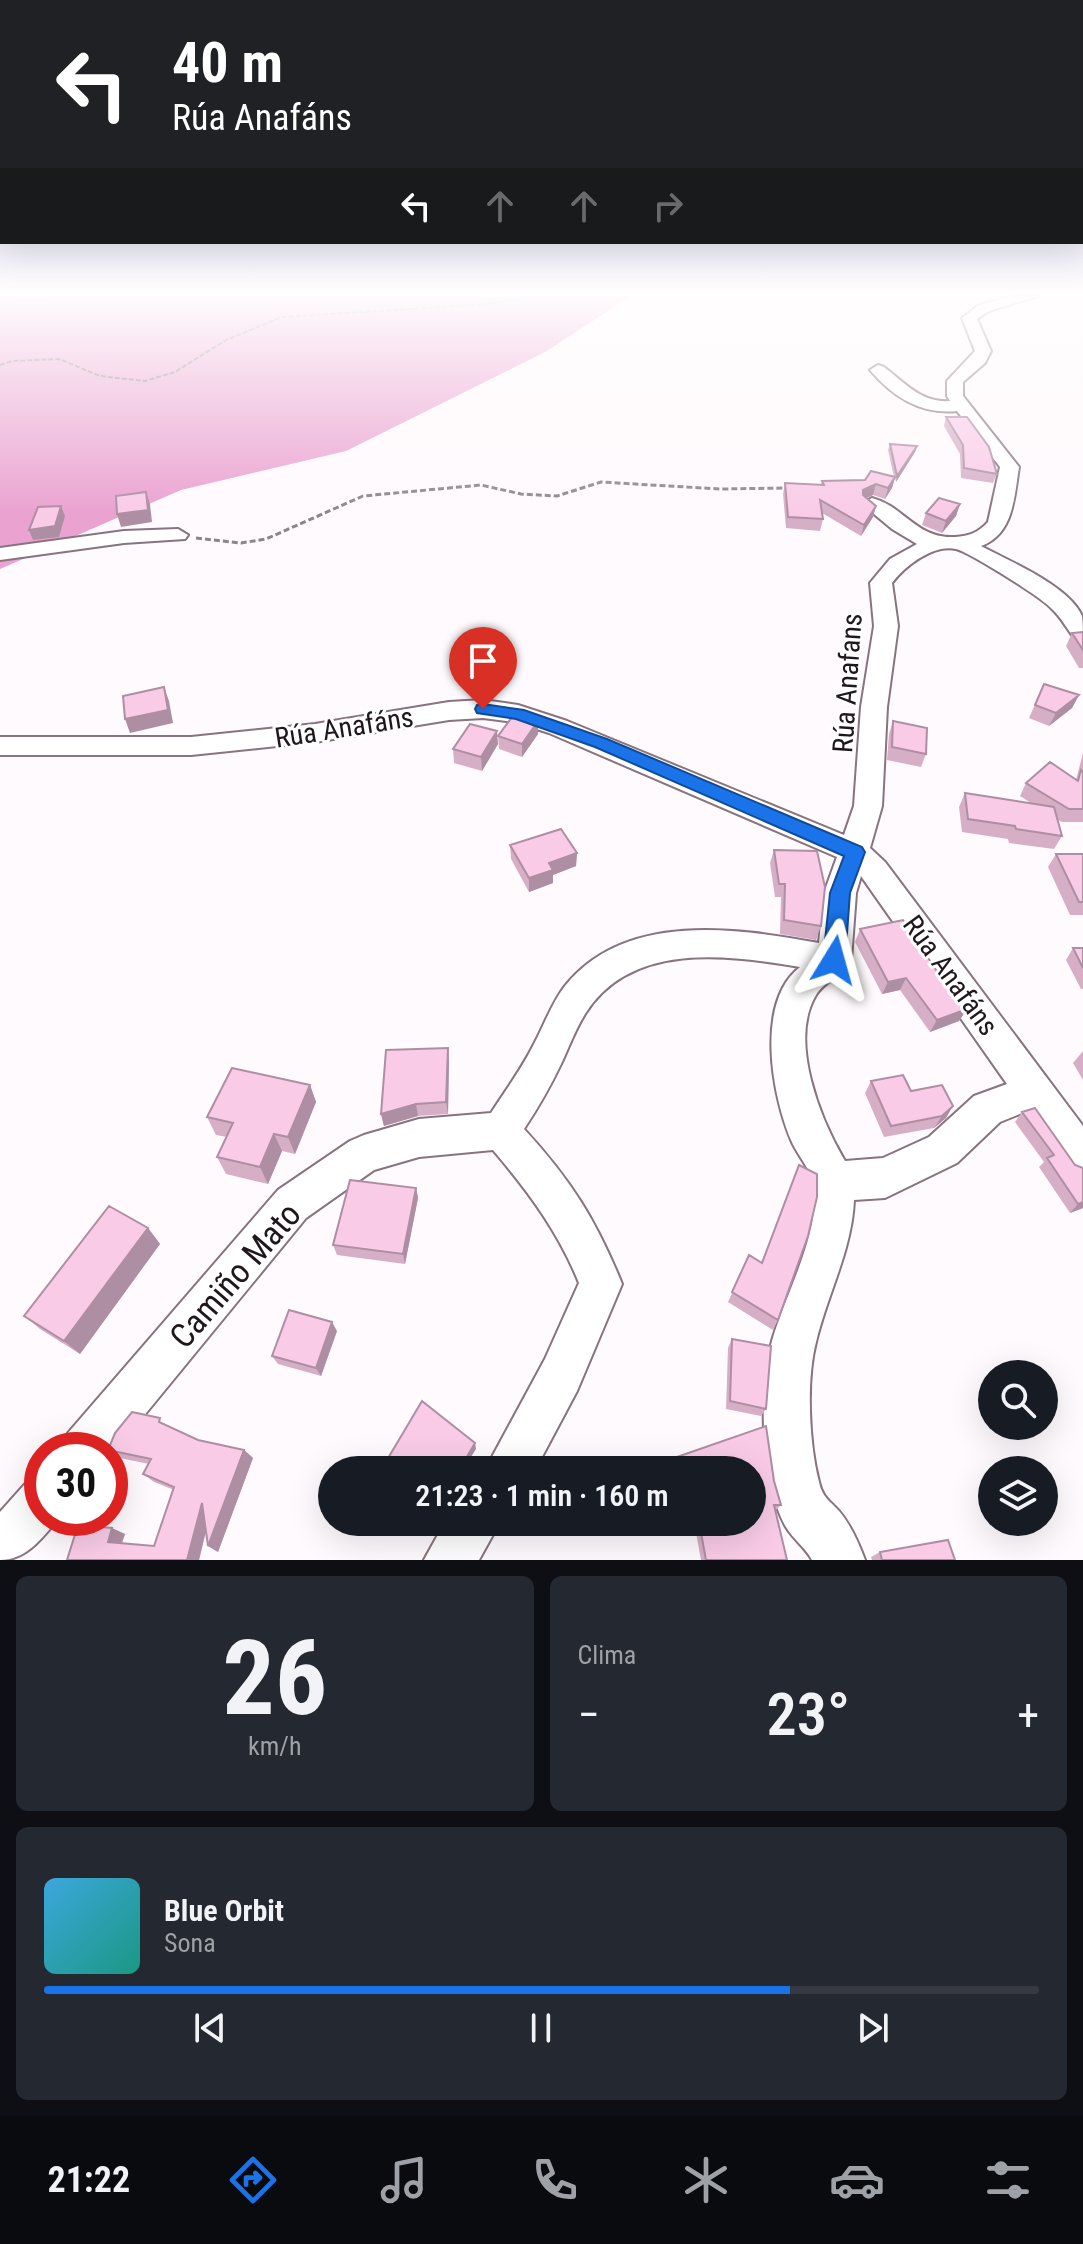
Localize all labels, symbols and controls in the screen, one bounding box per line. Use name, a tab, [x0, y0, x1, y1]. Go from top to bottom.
text: 40 m	[172, 30, 283, 96]
icon: left	[40, 32, 144, 136]
text: Rúa Anafáns	[172, 97, 352, 139]
icon: left	[394, 184, 438, 228]
icon: ahead	[478, 184, 522, 228]
icon: ahead	[562, 184, 606, 228]
icon: right	[646, 184, 690, 228]
street label: Rúa Anafans	[826, 612, 869, 754]
pin	[449, 627, 517, 709]
icon: arrive	[461, 639, 505, 683]
street label: Rúa Anafáns	[272, 700, 416, 755]
street label: Rúa Anafáns	[896, 909, 1005, 1042]
position arrow	[792, 918, 876, 1002]
street label: Camiño Mato	[161, 1194, 309, 1356]
map controls	[978, 1360, 1058, 1536]
button: search	[978, 1360, 1058, 1440]
speed limit sign: 30	[24, 1432, 128, 1536]
button: layers	[978, 1456, 1058, 1536]
text: 21:23 · 1 min · 160 m	[415, 1478, 669, 1513]
text: 26	[222, 1618, 327, 1739]
text: Clima	[578, 1640, 636, 1670]
text: 23°	[767, 1679, 850, 1750]
text: −	[578, 1689, 600, 1741]
text: +	[1017, 1689, 1039, 1741]
text: km/h	[248, 1731, 302, 1761]
text: Blue Orbit	[164, 1893, 284, 1928]
text: Sona	[164, 1928, 216, 1958]
icon: previous	[188, 2006, 232, 2050]
icon: pause	[519, 2006, 563, 2050]
icon: next	[851, 2006, 895, 2050]
icon: directions	[225, 2152, 281, 2208]
icon: music	[376, 2152, 432, 2208]
icon: phone	[527, 2152, 583, 2208]
icon: climate	[678, 2152, 734, 2208]
icon: car	[829, 2152, 885, 2208]
icon: filters	[980, 2152, 1036, 2208]
text: 21:22	[47, 2159, 130, 2201]

